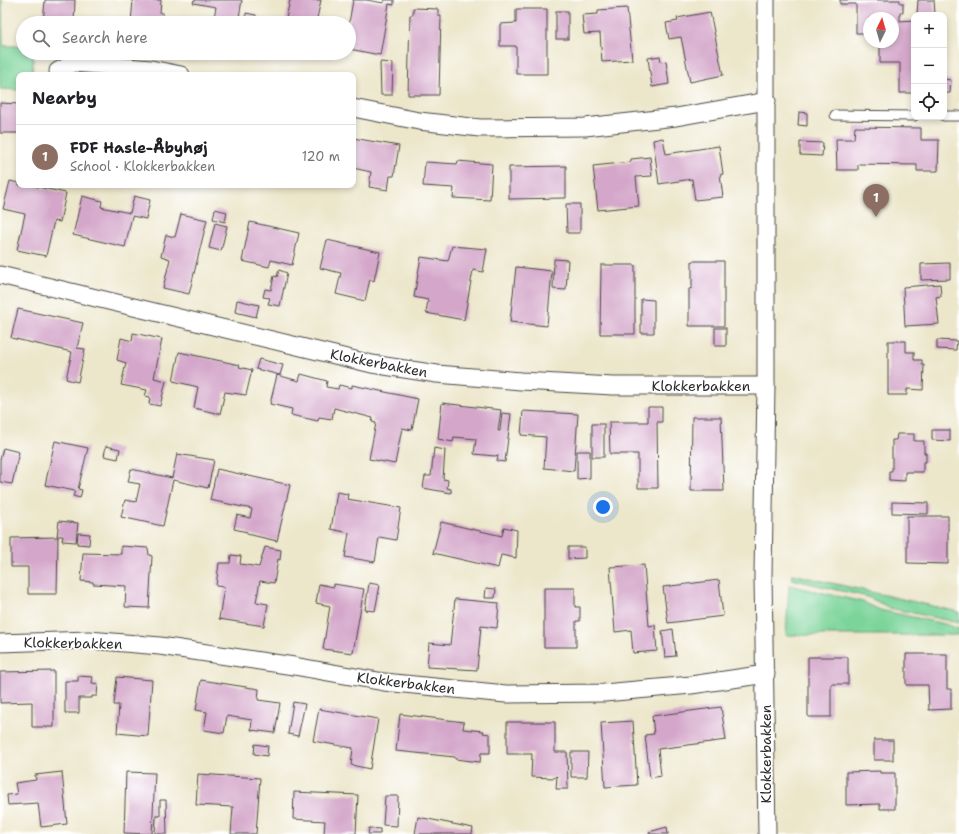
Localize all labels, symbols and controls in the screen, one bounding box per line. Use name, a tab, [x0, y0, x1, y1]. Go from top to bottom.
north arrow	[863, 12, 899, 48]
map controls	[911, 12, 947, 120]
button: +	[911, 12, 947, 48]
search box	[16, 16, 356, 60]
icon: search	[30, 27, 52, 49]
text: Search here	[62, 28, 148, 48]
button: −	[911, 48, 947, 84]
button: locate	[911, 84, 947, 120]
text: Nearby	[32, 87, 97, 109]
text: FDF Hasle-Åbyhøj	[70, 138, 208, 158]
text: 1	[42, 148, 48, 165]
text: 120 m	[302, 148, 340, 165]
text: School · Klokkerbakken	[70, 158, 215, 175]
pin: 1	[863, 184, 889, 217]
street label: Klokkerbakken	[329, 345, 430, 381]
street label: Klokkerbakken	[652, 377, 751, 395]
your location	[593, 497, 613, 517]
street label: Klokkerbakken	[23, 633, 123, 653]
street label: Klokkerbakken	[356, 668, 457, 698]
street label: Klokkerbakken	[757, 704, 775, 803]

